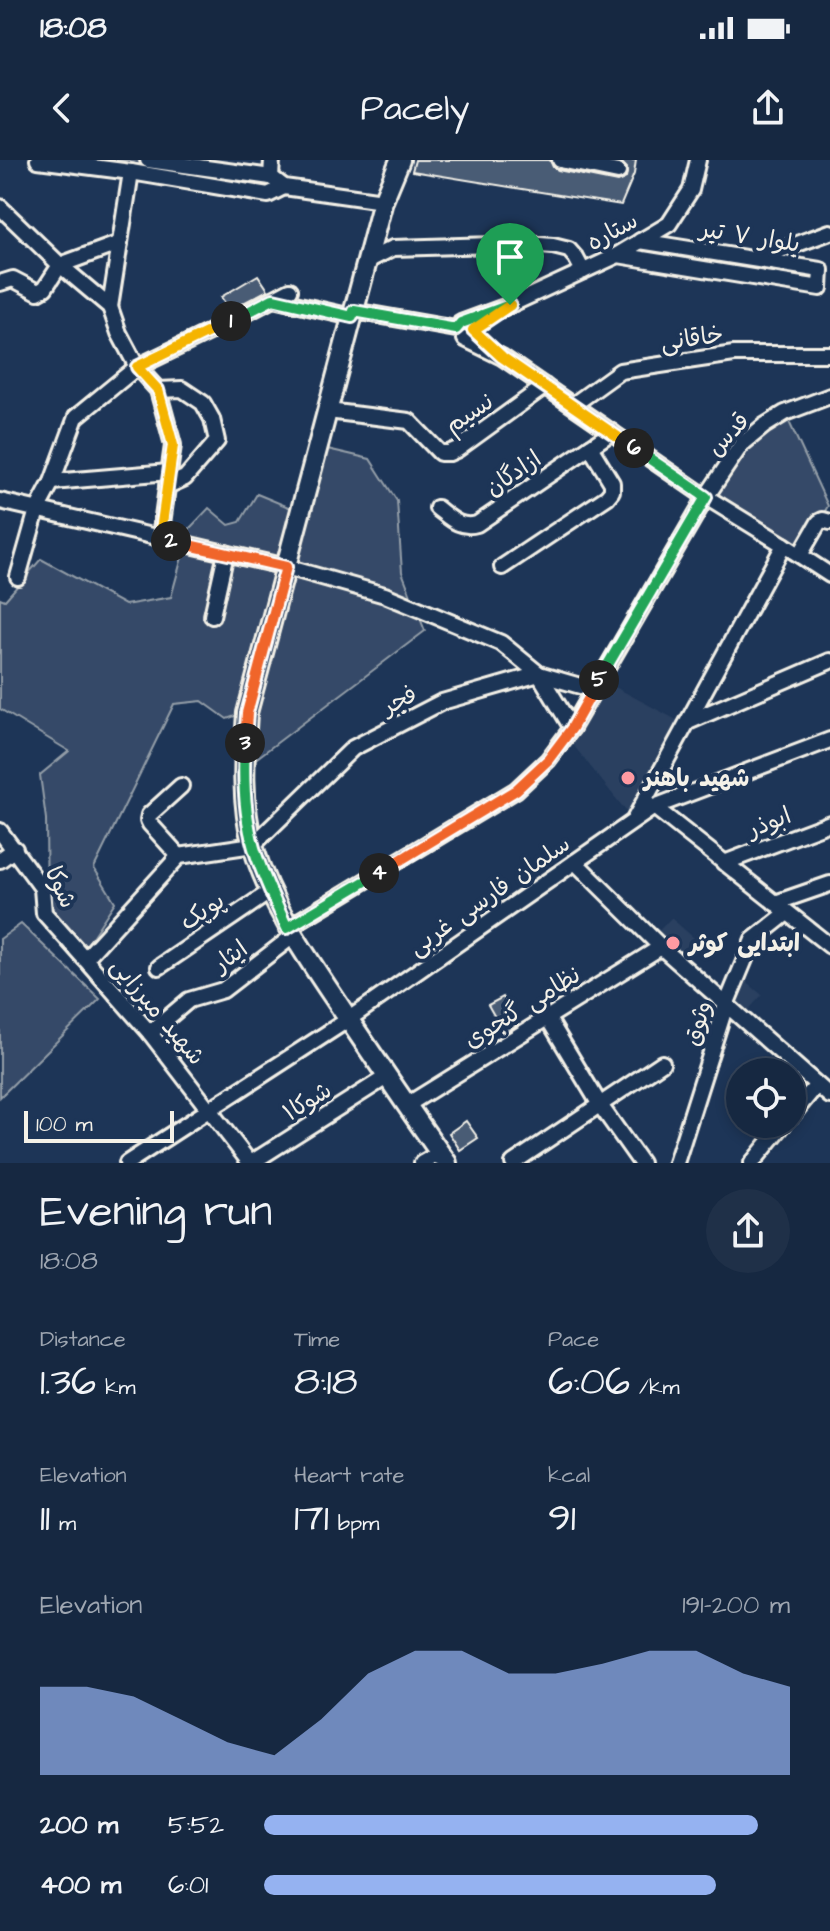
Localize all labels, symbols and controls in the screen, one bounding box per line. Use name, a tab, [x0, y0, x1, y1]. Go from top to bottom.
text: 18:08	[40, 7, 107, 49]
text: Pacely	[361, 83, 469, 134]
icon: back	[40, 86, 84, 130]
icon: share	[746, 86, 790, 130]
street label: ستاره	[581, 204, 644, 260]
street label: بلوار ۷ تیر	[695, 212, 802, 262]
pin	[476, 223, 544, 305]
icon: arrive	[488, 235, 532, 279]
pin: 1	[211, 301, 251, 341]
text: 1	[230, 305, 232, 336]
street label: خاقانی	[658, 318, 726, 360]
street label: نسیم	[438, 385, 501, 443]
street label: قدس	[700, 405, 758, 464]
pin: 6	[614, 428, 654, 468]
text: 6	[627, 432, 641, 463]
street label: ازادگان	[479, 443, 548, 505]
pin: 2	[151, 521, 191, 561]
text: 2	[165, 525, 177, 556]
pin: 5	[579, 660, 619, 700]
text: 5	[591, 664, 607, 695]
street label: فجر	[374, 678, 423, 725]
pin: 3	[225, 723, 265, 763]
text: 3	[239, 727, 251, 758]
place label: شهید باهنر	[642, 762, 749, 796]
marker: شهید باهنر	[619, 769, 637, 787]
street label: ابوذر	[741, 799, 796, 848]
street label: سلمان فارسی غربی	[402, 827, 577, 964]
pin: 4	[359, 853, 399, 893]
text: 4	[372, 857, 386, 888]
street label: شوکا	[36, 861, 85, 914]
street label: پوپک	[173, 884, 232, 939]
place label: ابتدایی کوثر	[687, 927, 800, 961]
street label: ایثار	[205, 933, 255, 982]
marker: ابتدایی کوثر	[664, 934, 682, 952]
street label: شهید میرزایی	[102, 950, 212, 1073]
street label: نظامی گنجوی	[458, 958, 588, 1057]
street label: وثوق	[675, 996, 721, 1050]
map controls	[726, 1058, 806, 1138]
button: locate	[726, 1058, 806, 1138]
street label: شوکا۱	[277, 1074, 338, 1130]
scale bar	[24, 1107, 174, 1143]
text: 100 m	[36, 1109, 93, 1140]
text: Evening run	[40, 1182, 272, 1243]
button: share	[706, 1189, 790, 1273]
text: 18:08	[40, 1243, 98, 1279]
text: Distance	[40, 1324, 126, 1355]
text: Time	[294, 1324, 340, 1355]
text: Pace	[548, 1324, 599, 1355]
text: 1.36	[40, 1355, 96, 1410]
text: 8:18	[294, 1355, 358, 1410]
text: 6:06	[548, 1355, 630, 1410]
text: km	[96, 1372, 136, 1403]
text: /km	[630, 1372, 680, 1403]
text: Elevation	[40, 1460, 127, 1491]
text: Heart rate	[294, 1460, 404, 1491]
text: kcal	[548, 1460, 590, 1491]
text: 11	[40, 1491, 50, 1546]
text: 171	[294, 1491, 329, 1546]
text: 91	[548, 1491, 576, 1546]
text: m	[50, 1508, 76, 1539]
text: bpm	[329, 1508, 379, 1539]
text: Elevation	[40, 1587, 142, 1623]
text: 191–200 m	[682, 1587, 790, 1623]
text: 200 m	[40, 1807, 118, 1843]
text: 5:52	[168, 1807, 224, 1843]
text: 400 m	[40, 1867, 121, 1903]
text: 6:01	[168, 1867, 208, 1903]

